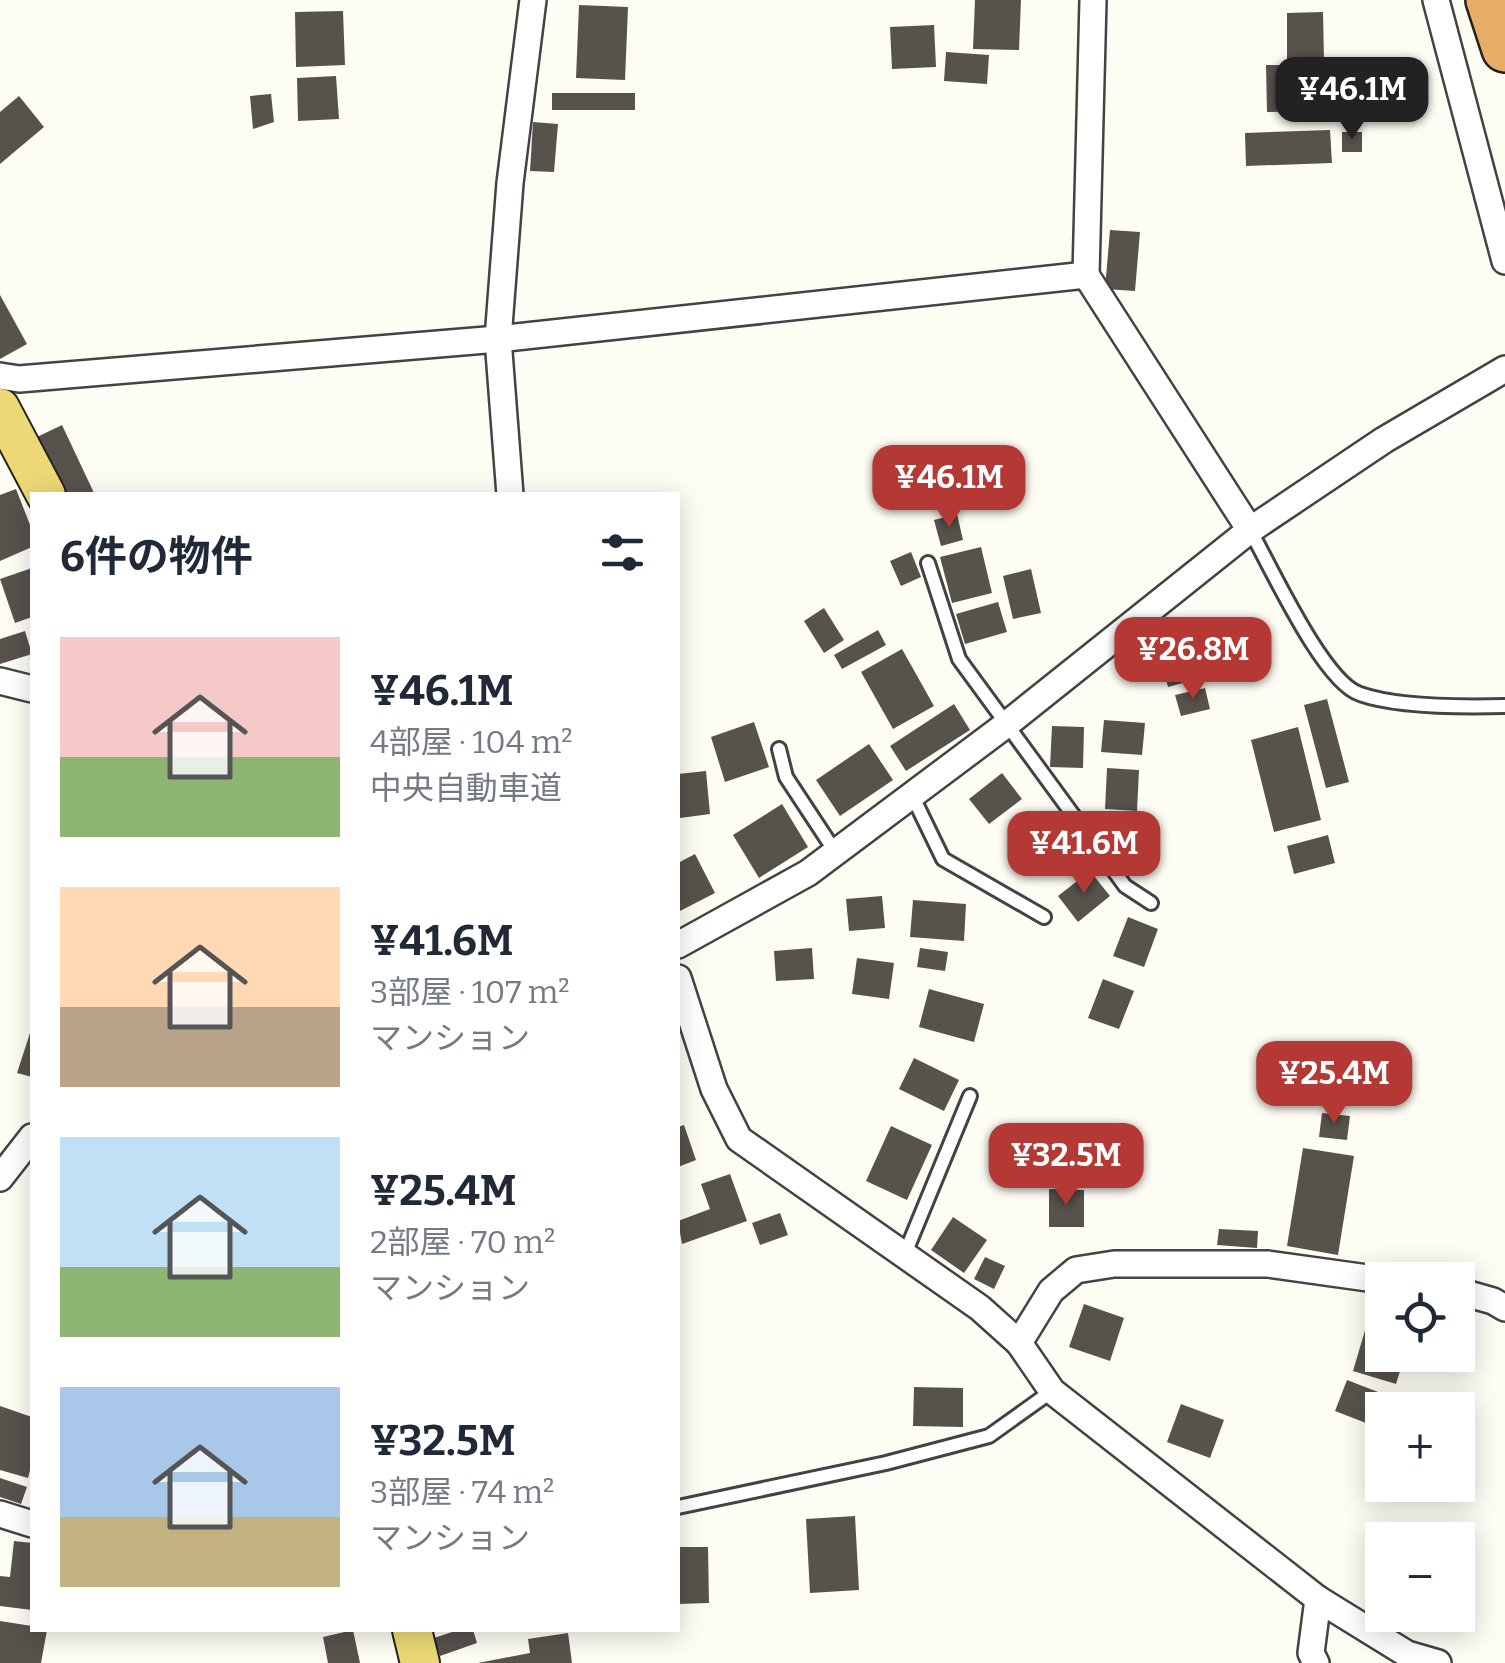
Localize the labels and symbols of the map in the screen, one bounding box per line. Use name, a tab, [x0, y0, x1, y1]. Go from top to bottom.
pin: ¥46.1M	[1271, 57, 1433, 142]
pin: ¥46.1M	[868, 445, 1030, 530]
pin: ¥26.8M	[1112, 617, 1274, 702]
pin: ¥41.6M	[1003, 811, 1165, 896]
pin: ¥25.4M	[1253, 1041, 1415, 1126]
pin: ¥32.5M	[985, 1123, 1147, 1208]

